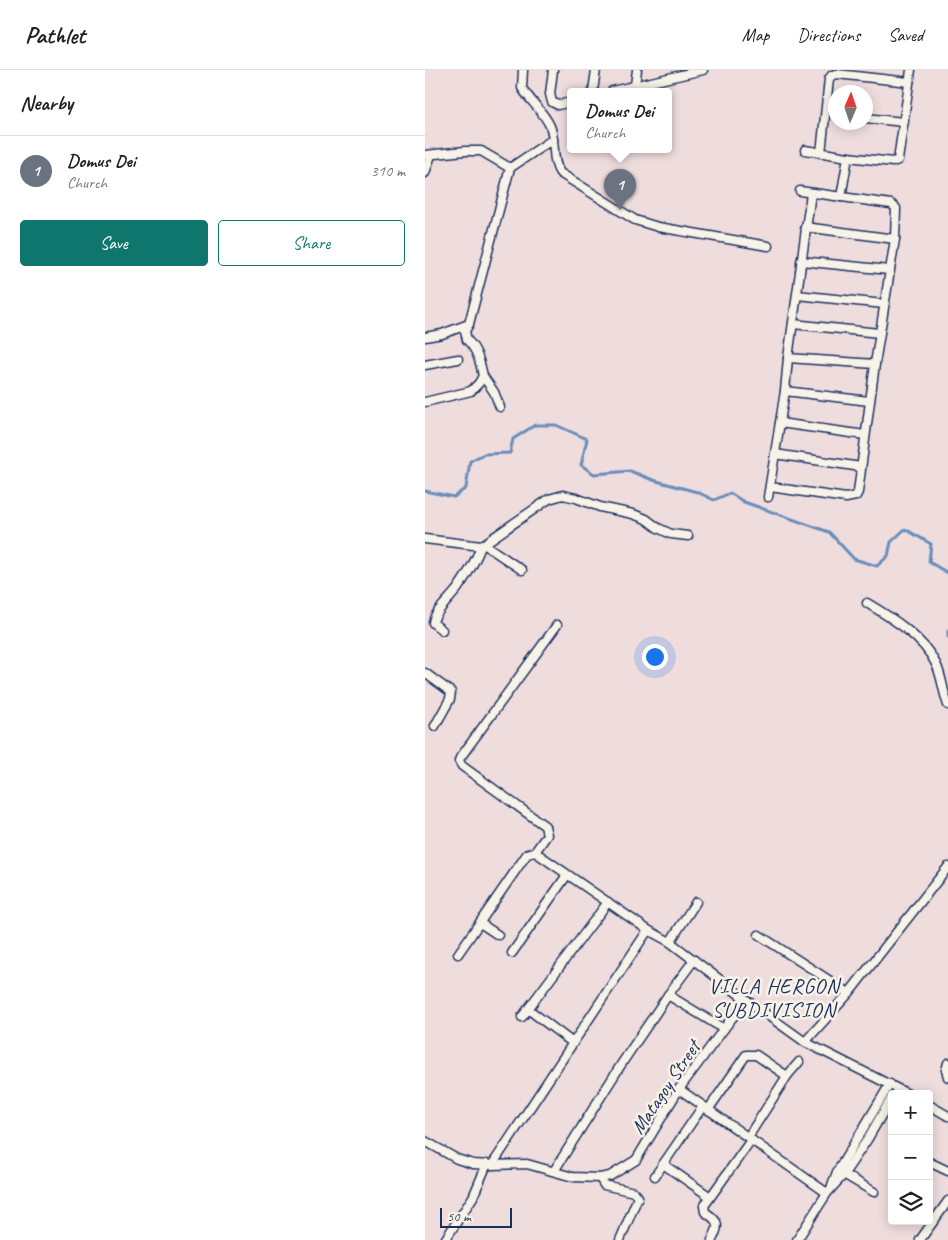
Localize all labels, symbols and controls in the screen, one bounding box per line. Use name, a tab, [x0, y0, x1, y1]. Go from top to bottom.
text: Pathlet	[25, 20, 85, 50]
text: Map	[742, 24, 769, 46]
text: Directions	[797, 24, 860, 46]
text: Saved	[888, 24, 923, 46]
north arrow	[828, 85, 873, 130]
popup	[567, 88, 672, 153]
text: Nearby	[20, 90, 73, 116]
text: Domus Dei	[585, 99, 654, 123]
text: Church	[585, 123, 625, 143]
text: Domus Dei	[67, 149, 136, 173]
text: 1	[32, 161, 40, 181]
text: 310 m	[371, 161, 405, 181]
pin: 1	[604, 169, 636, 210]
text: Church	[67, 173, 107, 193]
button: Save	[20, 220, 208, 266]
button: Share	[218, 220, 405, 266]
your location	[642, 644, 668, 670]
district label: VILLA HERGON SUBDIVISION	[708, 973, 842, 1023]
street label: Matagoy Street	[625, 1033, 708, 1139]
map controls	[888, 1090, 933, 1225]
button: +	[888, 1090, 933, 1135]
button: −	[888, 1135, 933, 1180]
button: layers	[888, 1180, 933, 1225]
scale bar	[440, 1205, 513, 1228]
text: 50 m	[447, 1208, 471, 1225]

